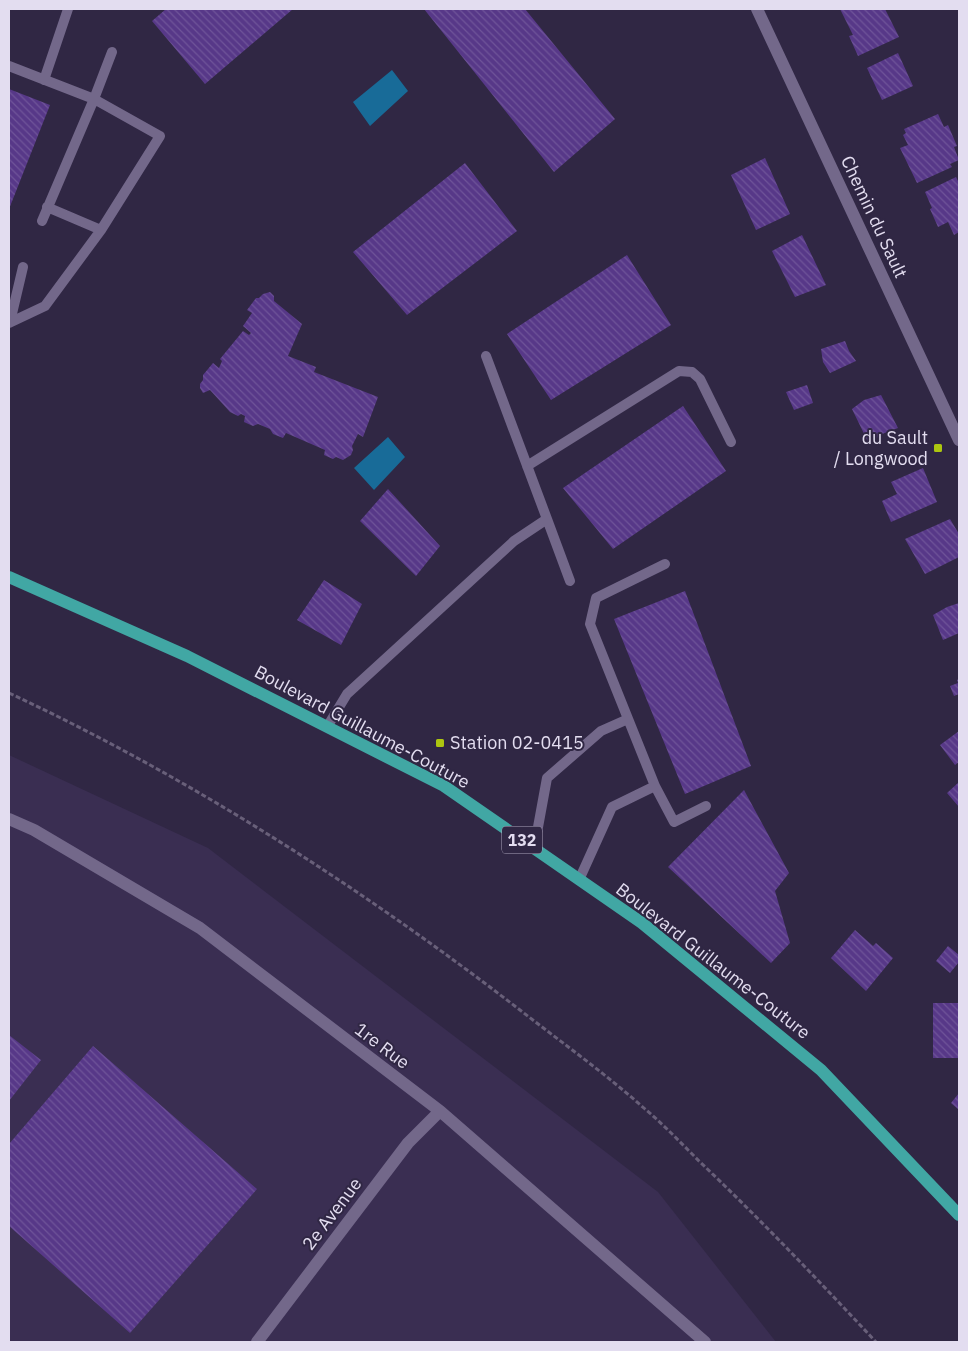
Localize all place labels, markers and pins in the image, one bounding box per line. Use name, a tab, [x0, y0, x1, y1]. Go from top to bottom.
place label: du Sault / Longwood	[834, 426, 928, 470]
marker: du Sault / Longwood	[932, 442, 944, 454]
place label: Station 02-0415	[450, 731, 584, 754]
marker: Station 02-0415	[434, 737, 446, 749]

